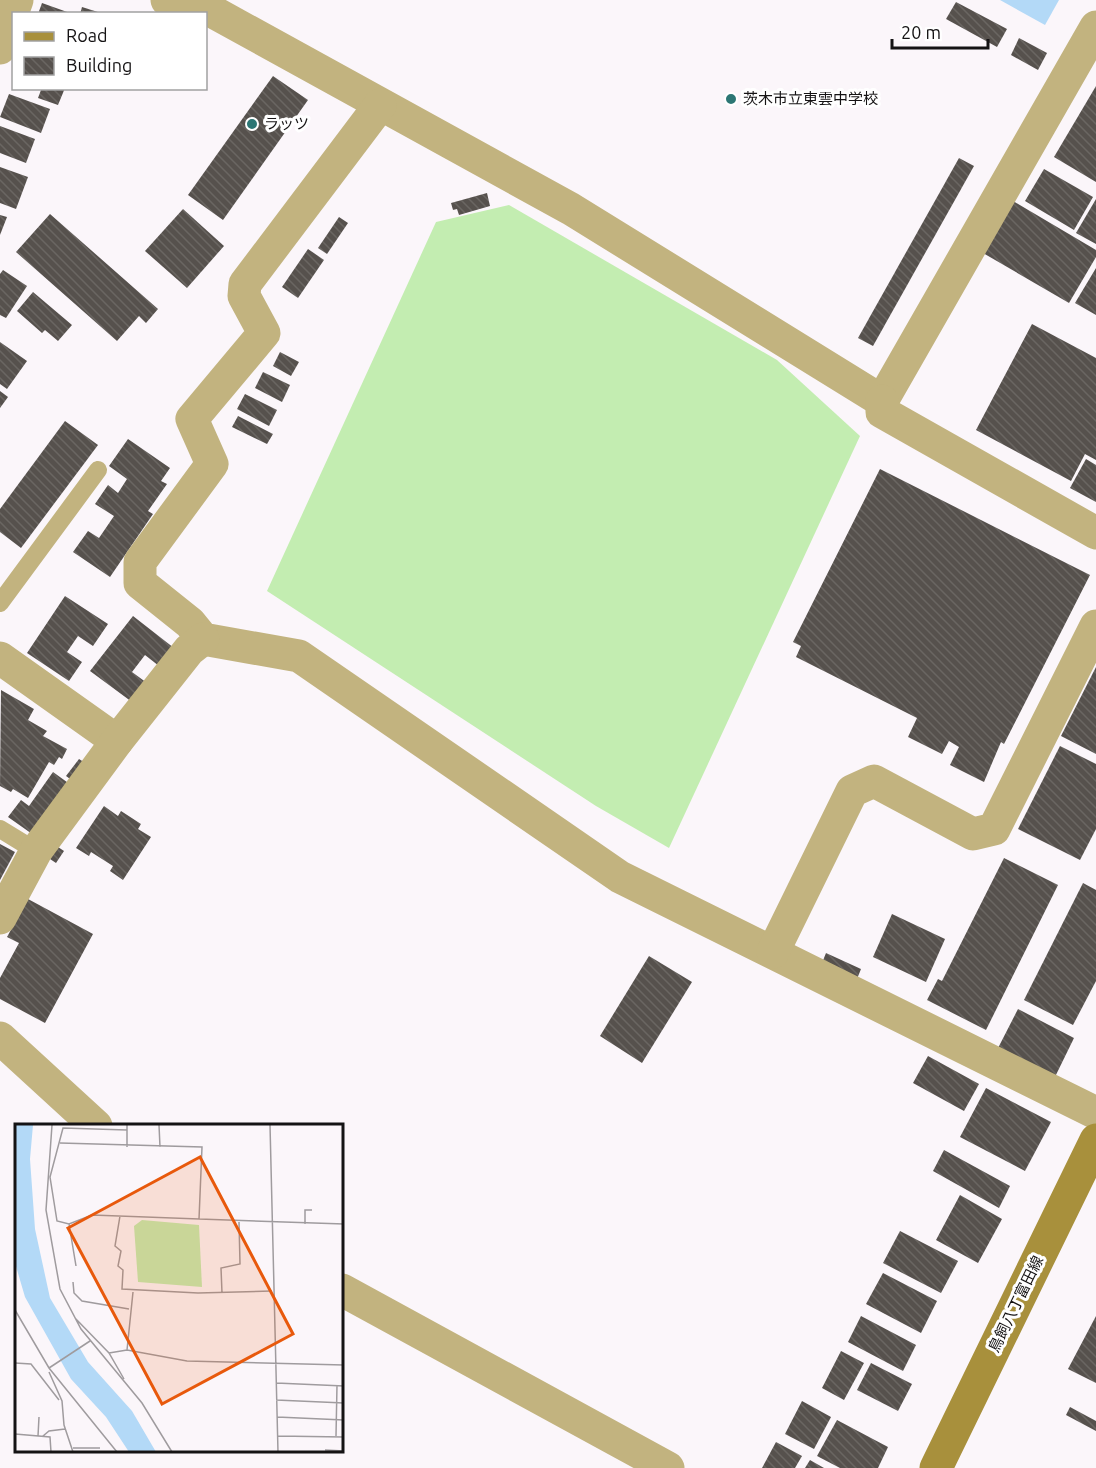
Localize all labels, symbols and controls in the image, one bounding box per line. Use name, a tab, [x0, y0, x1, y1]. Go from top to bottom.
legend	[12, 12, 207, 90]
scale bar	[892, 12, 988, 50]
text: 20 m	[901, 22, 941, 42]
text: Road	[66, 25, 108, 45]
text: Building	[66, 55, 132, 75]
place label: 茨木市立東雲中学校	[743, 90, 878, 107]
marker: 茨木市立東雲中学校	[724, 92, 738, 106]
place label: ラッツ	[264, 115, 309, 132]
marker: ラッツ	[245, 117, 259, 131]
inset map	[15, 1124, 344, 1453]
street label: 鳥飼八丁富田線	[985, 1253, 1046, 1355]

